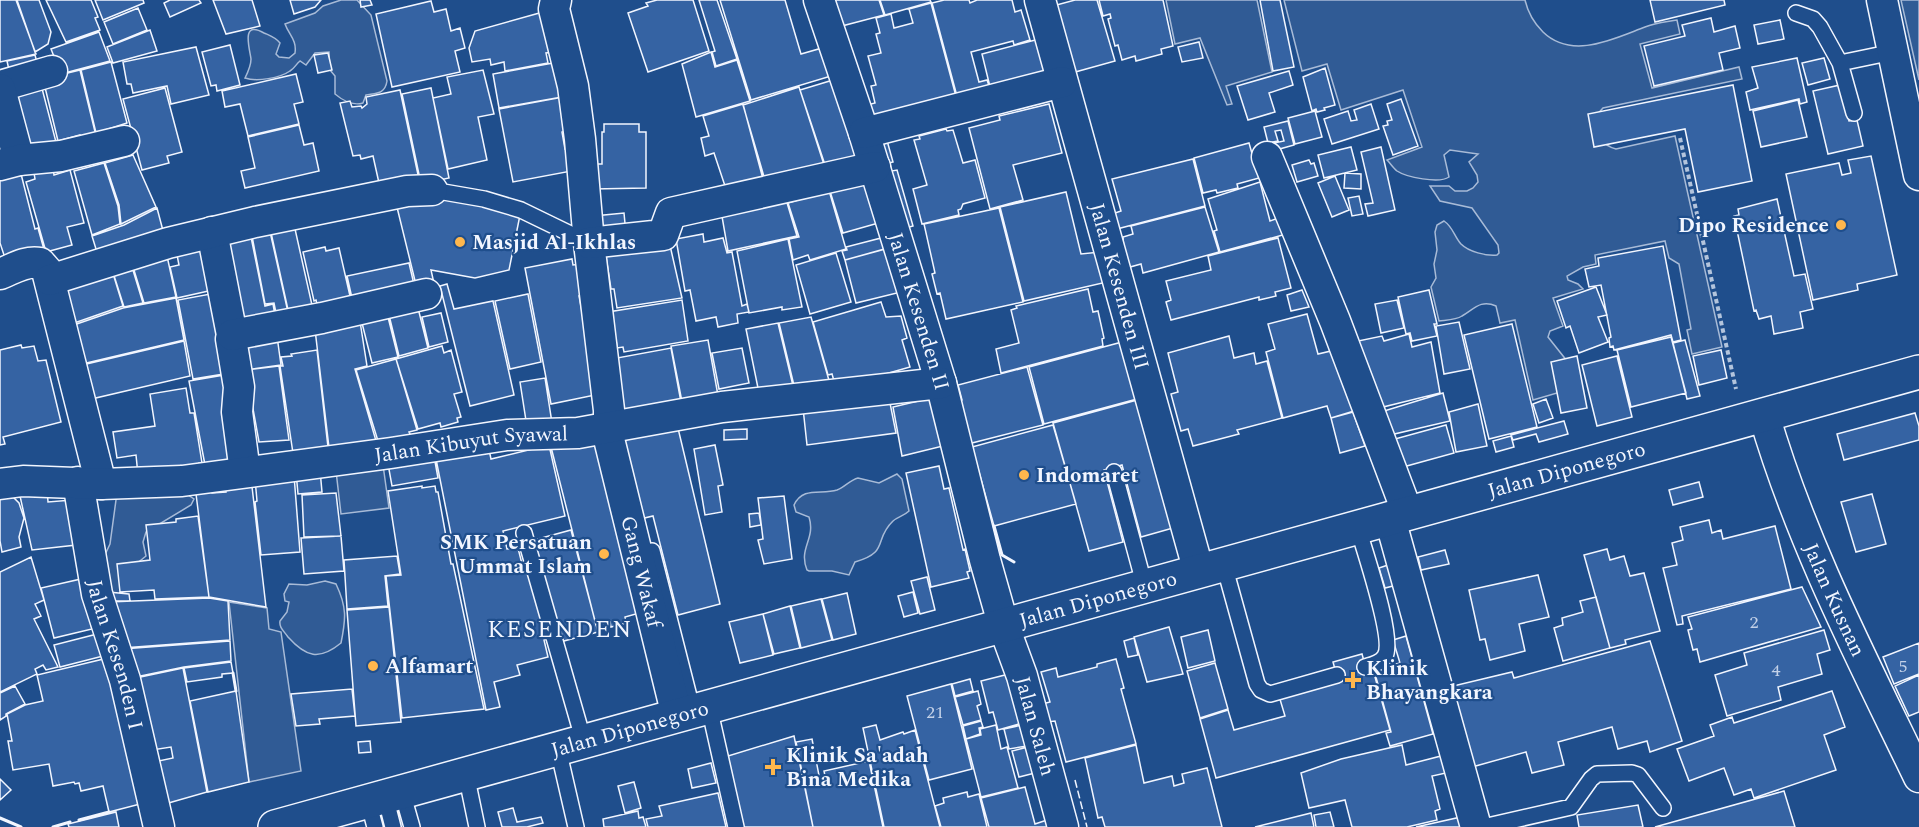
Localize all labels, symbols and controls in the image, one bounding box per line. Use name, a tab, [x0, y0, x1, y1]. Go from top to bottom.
street label: Jalan Kesenden III	[1080, 199, 1157, 374]
place label: Dipo Residence	[1678, 210, 1829, 242]
marker: Dipo Residence	[1834, 218, 1848, 232]
place label: Masjid Al-Ikhlas	[472, 227, 636, 259]
street label: Jalan Kesenden II	[879, 229, 957, 394]
marker: Masjid Al-Ikhlas	[453, 235, 467, 249]
street label: Jalan Kibuyut Syawal	[372, 418, 569, 472]
street label: Jalan Diponegoro	[1484, 433, 1649, 508]
place label: Indomaret	[1036, 460, 1139, 492]
marker: Indomaret	[1017, 468, 1031, 482]
street label: Gang Wakaf	[611, 512, 670, 633]
place label: SMK Persatuan Ummat Islam	[440, 527, 592, 583]
street label: Jalan Kusnan	[1794, 538, 1873, 662]
marker: SMK Persatuan Ummat Islam	[597, 547, 611, 561]
street label: Jalan Diponegoro	[1016, 563, 1181, 637]
street label: Jalan Kesenden I	[78, 577, 151, 733]
house number: 2	[1750, 609, 1759, 636]
district label: KESENDEN	[487, 612, 633, 648]
place label: Alfamart	[385, 651, 473, 683]
place label: Klinik Bhayangkara	[1366, 653, 1493, 709]
house number: 5	[1899, 653, 1908, 680]
house number: 4	[1772, 657, 1781, 684]
marker: Alfamart	[366, 659, 380, 673]
marker: Klinik Bhayangkara	[1344, 671, 1362, 689]
street label: Jalan Saleh	[1006, 673, 1063, 780]
street label: Jalan Diponegoro	[547, 693, 713, 767]
house number: 21	[926, 699, 944, 726]
place label: Klinik Sa'adah Bina Medika	[786, 740, 929, 796]
marker: Klinik Sa'adah Bina Medika	[764, 758, 782, 776]

